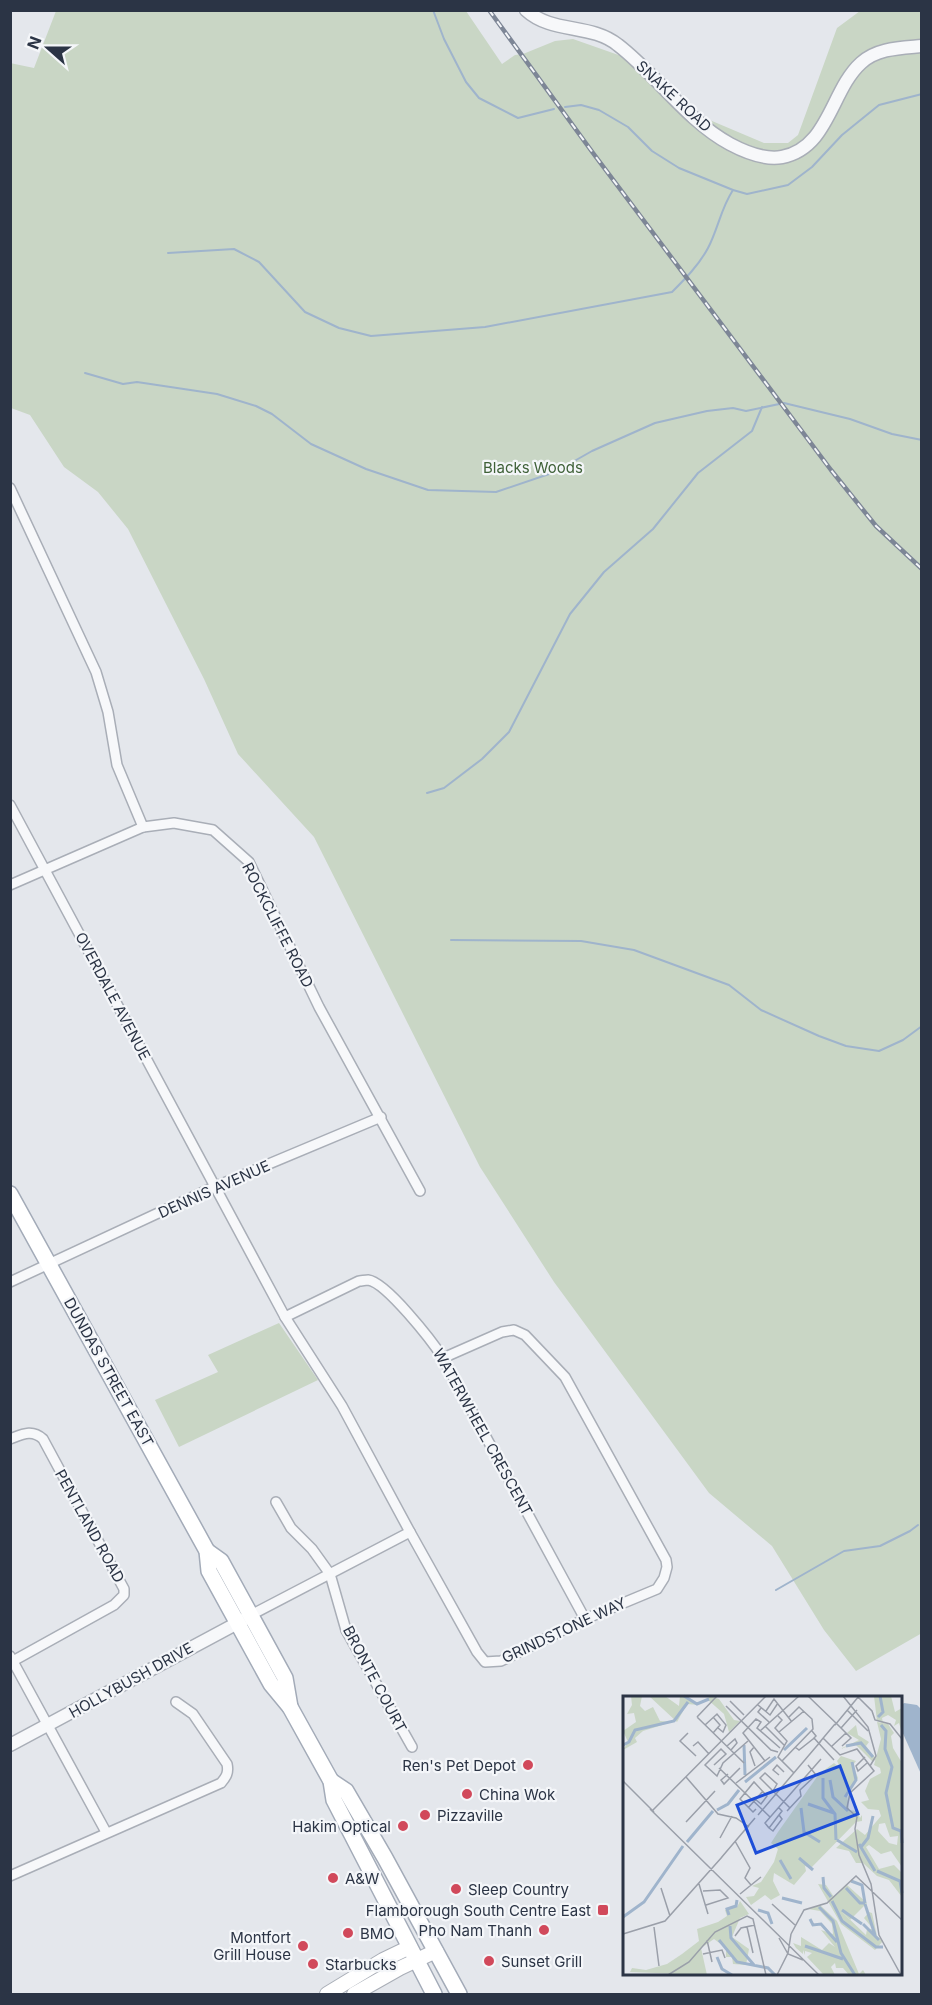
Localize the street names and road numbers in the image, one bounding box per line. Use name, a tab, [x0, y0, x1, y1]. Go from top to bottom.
street label: SNAKE ROAD	[632, 56, 716, 136]
street label: ROCKCLIFFE ROAD	[238, 859, 318, 991]
street label: OVERDALE AVENUE	[71, 929, 155, 1063]
street label: DENNIS AVENUE	[155, 1156, 273, 1222]
street label: DUNDAS STREET EAST	[60, 1294, 158, 1450]
street label: WATERWHEEL CRESCENT	[429, 1345, 537, 1519]
street label: PENTLAND ROAD	[51, 1466, 129, 1586]
street label: GRINDSTONE WAY	[499, 1593, 629, 1667]
street label: BRONTE COURT	[339, 1622, 411, 1736]
street label: HOLLYBUSH DRIVE	[66, 1638, 196, 1722]

